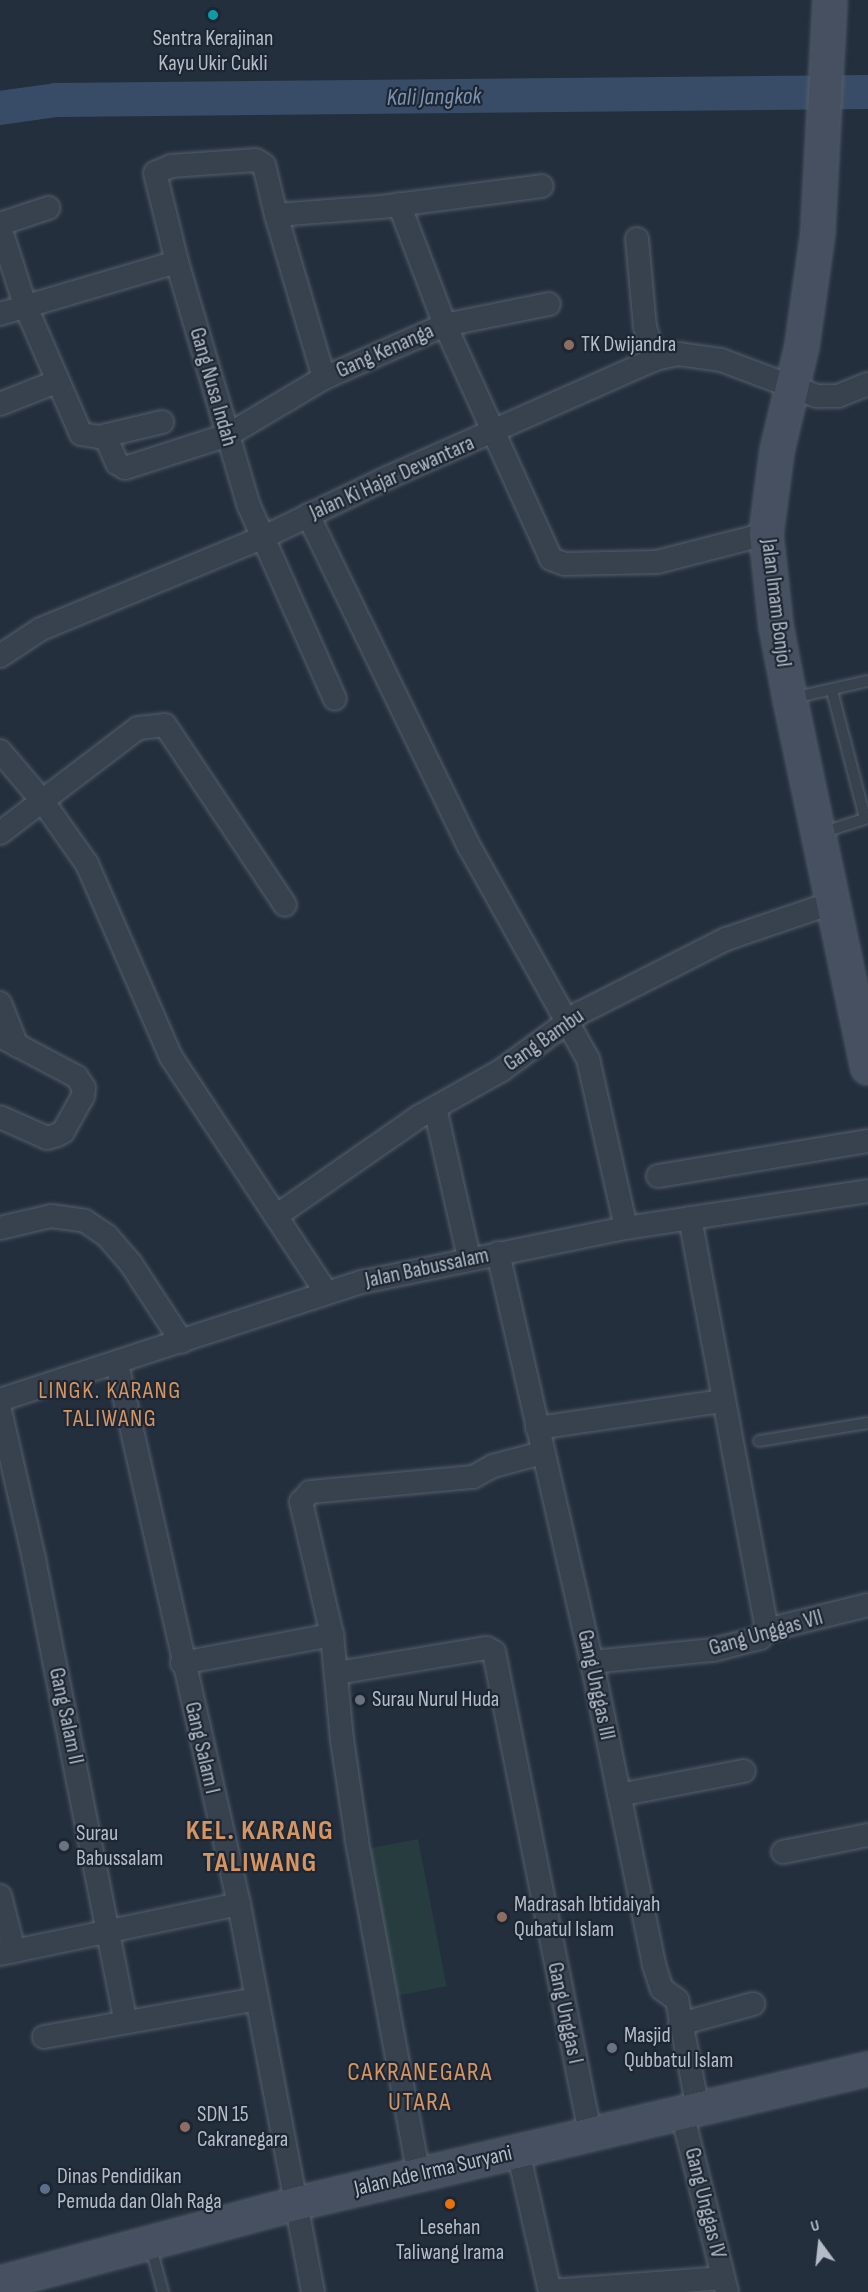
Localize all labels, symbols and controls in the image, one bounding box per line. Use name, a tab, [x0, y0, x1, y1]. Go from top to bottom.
marker: Sentra Kerajinan Kayu Ukir Cukli	[206, 8, 220, 22]
place label: Sentra Kerajinan Kayu Ukir Cukli	[153, 25, 273, 76]
water label: Kali Jangkok	[386, 82, 482, 112]
street label: Gang Kenanga	[332, 318, 438, 384]
street label: Gang Nusa Indah	[183, 325, 243, 449]
place label: TK Dwijandra	[581, 332, 676, 358]
marker: TK Dwijandra	[562, 338, 576, 352]
street label: Jalan Ki Hajar Dewantara	[306, 430, 478, 526]
street label: Jalan Imam Bonjol	[755, 538, 797, 668]
street label: Gang Bambu	[499, 1003, 589, 1077]
street label: Jalan Babussalam	[363, 1242, 491, 1294]
district label: LINGK. KARANG TALIWANG	[38, 1377, 182, 1433]
street label: Gang Unggas VII	[706, 1604, 826, 1662]
street label: Gang Unggas III	[571, 1628, 621, 1742]
street label: Gang Salam II	[43, 1665, 89, 1767]
place label: Surau Nurul Huda	[372, 1687, 499, 1713]
marker: Surau Nurul Huda	[353, 1693, 367, 1707]
street label: Gang Salam I	[179, 1699, 225, 1797]
district label: KEL. KARANG TALIWANG	[186, 1814, 334, 1880]
place label: Surau Babussalam	[76, 1820, 163, 1872]
marker: Surau Babussalam	[57, 1839, 71, 1853]
place label: Madrasah Ibtidaiyah Qubatul Islam	[514, 1891, 660, 1942]
marker: Madrasah Ibtidaiyah Qubatul Islam	[495, 1910, 509, 1924]
street label: Gang Unggas I	[541, 1960, 589, 2066]
place label: Masjid Qubbatul Islam	[624, 2022, 733, 2074]
marker: Masjid Qubbatul Islam	[605, 2041, 619, 2055]
district label: CAKRANEGARA UTARA	[347, 2057, 493, 2118]
place label: SDN 15 Cakranegara	[197, 2101, 288, 2152]
marker: SDN 15 Cakranegara	[178, 2120, 192, 2134]
street label: Jalan Ade Irma Suryani	[352, 2140, 514, 2202]
street label: Gang Unggas IV	[679, 2145, 731, 2261]
place label: Dinas Pendidikan Pemuda dan Olah Raga	[57, 2163, 222, 2214]
marker: Dinas Pendidikan Pemuda dan Olah Raga	[38, 2182, 52, 2196]
marker: Lesehan Taliwang Irama	[443, 2197, 457, 2211]
place label: Lesehan Taliwang Irama	[396, 2214, 504, 2266]
north arrow	[790, 2214, 850, 2274]
text: U	[809, 2216, 822, 2236]

